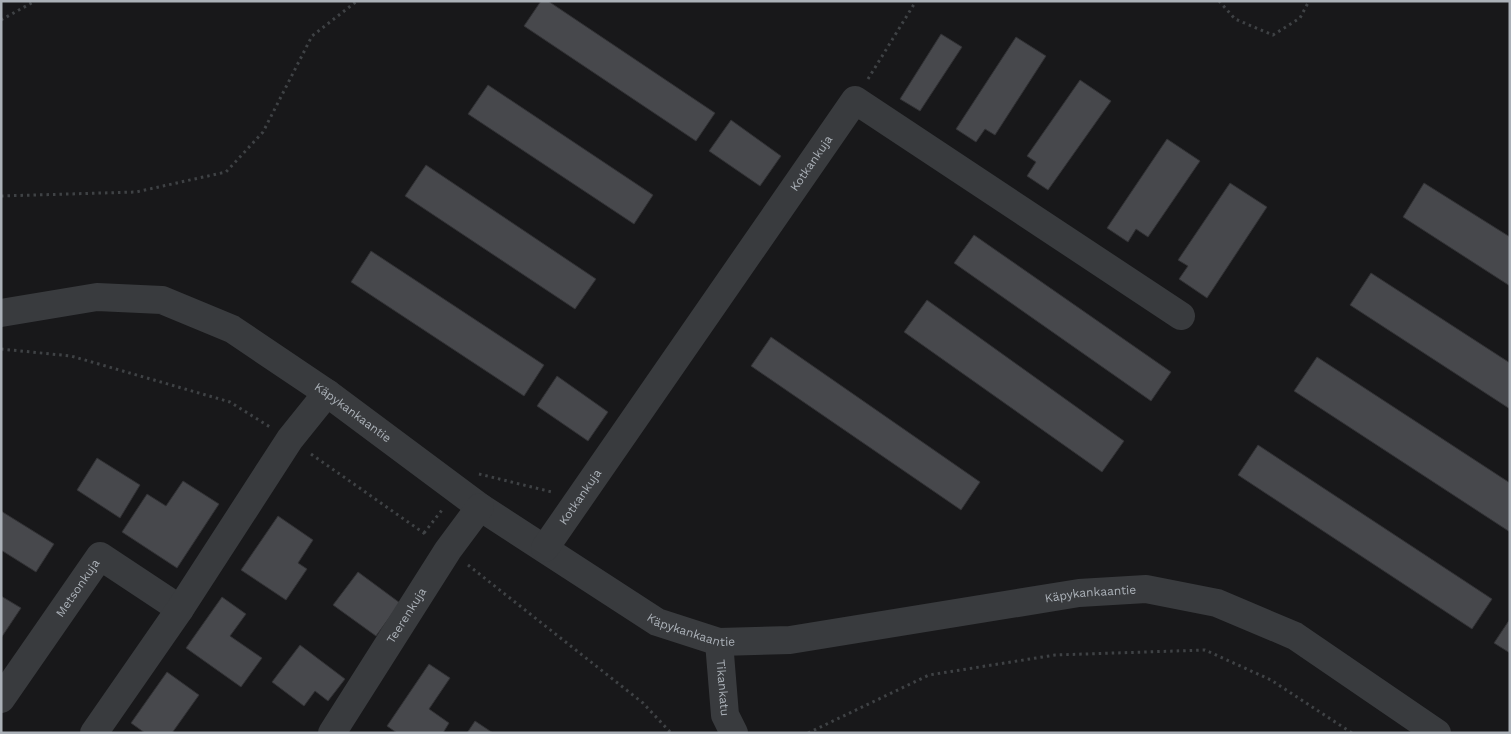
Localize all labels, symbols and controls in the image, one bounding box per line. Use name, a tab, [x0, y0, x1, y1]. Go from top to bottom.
street label: Kotkankuja	[787, 132, 836, 194]
street label: Käpykankaantie	[312, 380, 394, 445]
street label: Kotkankuja	[556, 466, 605, 528]
street label: Metsonkuja	[53, 556, 103, 620]
street label: Käpykankaantie	[1044, 583, 1137, 605]
street label: Teerenkuja	[384, 585, 429, 646]
street label: Käpykankaantie	[644, 610, 735, 649]
street label: Tikankatu	[713, 659, 732, 717]

